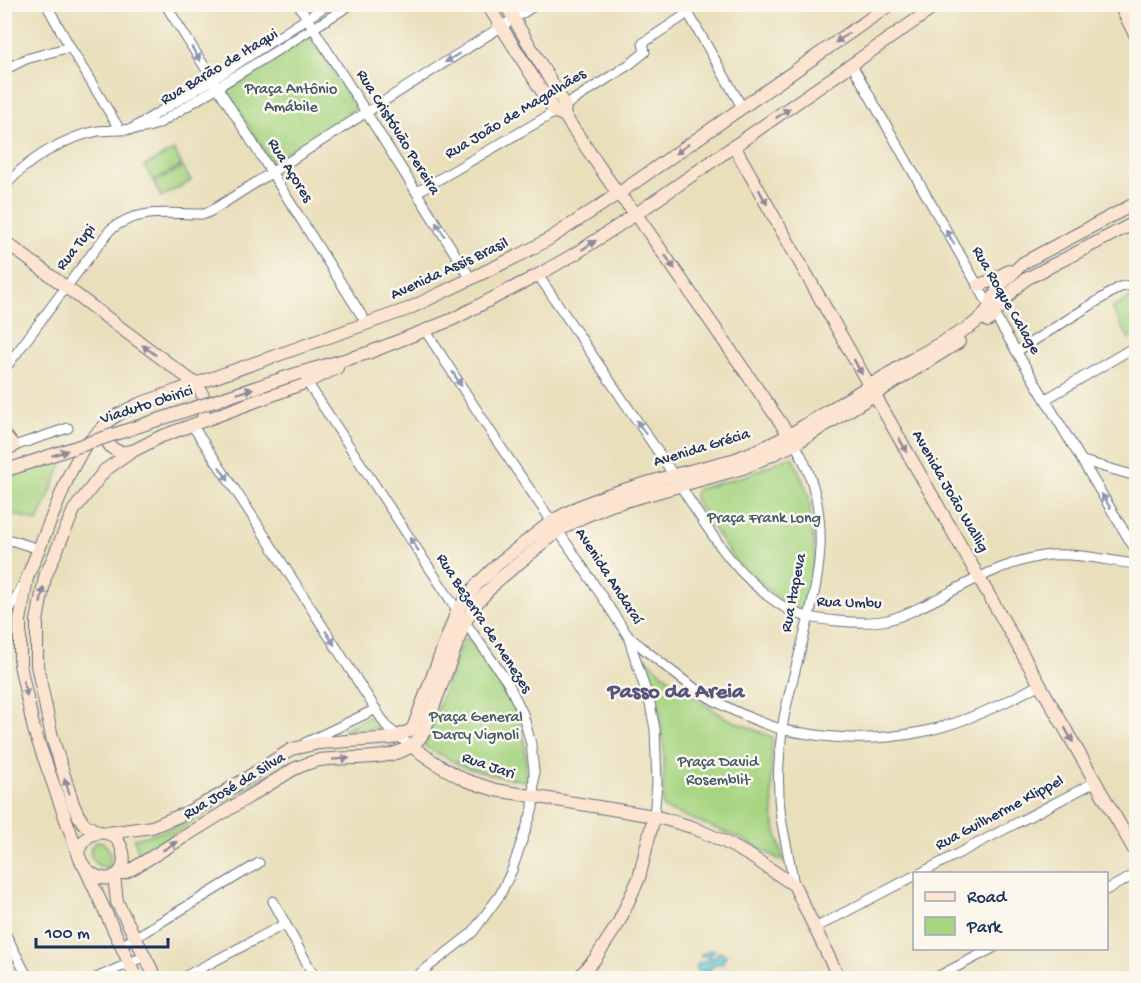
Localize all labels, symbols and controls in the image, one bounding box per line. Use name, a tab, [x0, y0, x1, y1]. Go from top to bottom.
street label: Rua Barão de Itaqui	[158, 25, 282, 111]
one-way arrow	[835, 32, 851, 44]
one-way arrow	[191, 46, 202, 62]
one-way arrow	[444, 52, 460, 63]
street label: Rua João de Magalhães	[442, 65, 591, 165]
street label: Rua Cristóvão Pereira	[351, 67, 444, 200]
park label: Praça Antônio Amábile	[244, 81, 337, 118]
one-way arrow	[774, 107, 790, 119]
street label: Rua Açores	[262, 136, 317, 207]
one-way arrow	[675, 143, 691, 155]
one-way arrow	[758, 189, 768, 206]
street label: Rua Tupi	[53, 221, 101, 275]
one-way arrow	[435, 221, 446, 237]
one-way arrow	[945, 229, 956, 245]
street label: Avenida Assis Brasil	[388, 234, 512, 306]
one-way arrow	[580, 239, 596, 251]
street label: Rua Roque Calage	[966, 244, 1044, 359]
one-way arrow	[664, 254, 675, 270]
one-way arrow	[141, 344, 156, 356]
one-way arrow	[853, 359, 864, 375]
one-way arrow	[451, 371, 462, 388]
street label: Viaduto Obirici	[97, 382, 196, 430]
one-way arrow	[236, 386, 254, 395]
one-way arrow	[635, 419, 647, 435]
street label: Avenida Grécia	[652, 425, 754, 473]
street label: Avenida João Wallig	[906, 428, 992, 556]
one-way arrow	[898, 437, 908, 454]
one-way arrow	[51, 447, 69, 457]
one-way arrow	[219, 466, 230, 482]
one-way arrow	[1101, 493, 1112, 509]
park label: Praça Frank Long	[706, 510, 821, 529]
street label: Avenida Andaraí	[570, 525, 647, 629]
one-way arrow	[408, 536, 419, 552]
street label: Rua Bezerra de Menezes	[431, 551, 536, 698]
street label: Rua Itapeva	[778, 551, 812, 634]
one-way arrow	[38, 585, 47, 604]
street label: Rua Umbu	[816, 593, 882, 615]
one-way arrow	[324, 630, 335, 646]
one-way arrow	[21, 679, 30, 698]
district label: Passo da Areia	[607, 680, 746, 706]
park label: Praça General Darcy Vignoli	[428, 709, 523, 746]
one-way arrow	[1064, 727, 1074, 744]
street label: Rua José da Silva	[181, 748, 290, 825]
street label: Rua Jari	[459, 749, 517, 785]
one-way arrow	[332, 754, 351, 763]
park label: Praça David Rosemblit	[677, 754, 760, 791]
street label: Rua Guilherme Klippel	[933, 772, 1067, 856]
one-way arrow	[62, 777, 71, 795]
one-way arrow	[162, 840, 178, 851]
legend	[913, 872, 1108, 950]
text: Road	[967, 888, 1008, 909]
scale bar	[36, 911, 168, 949]
text: Park	[966, 918, 1003, 939]
text: 100 m	[44, 924, 90, 945]

